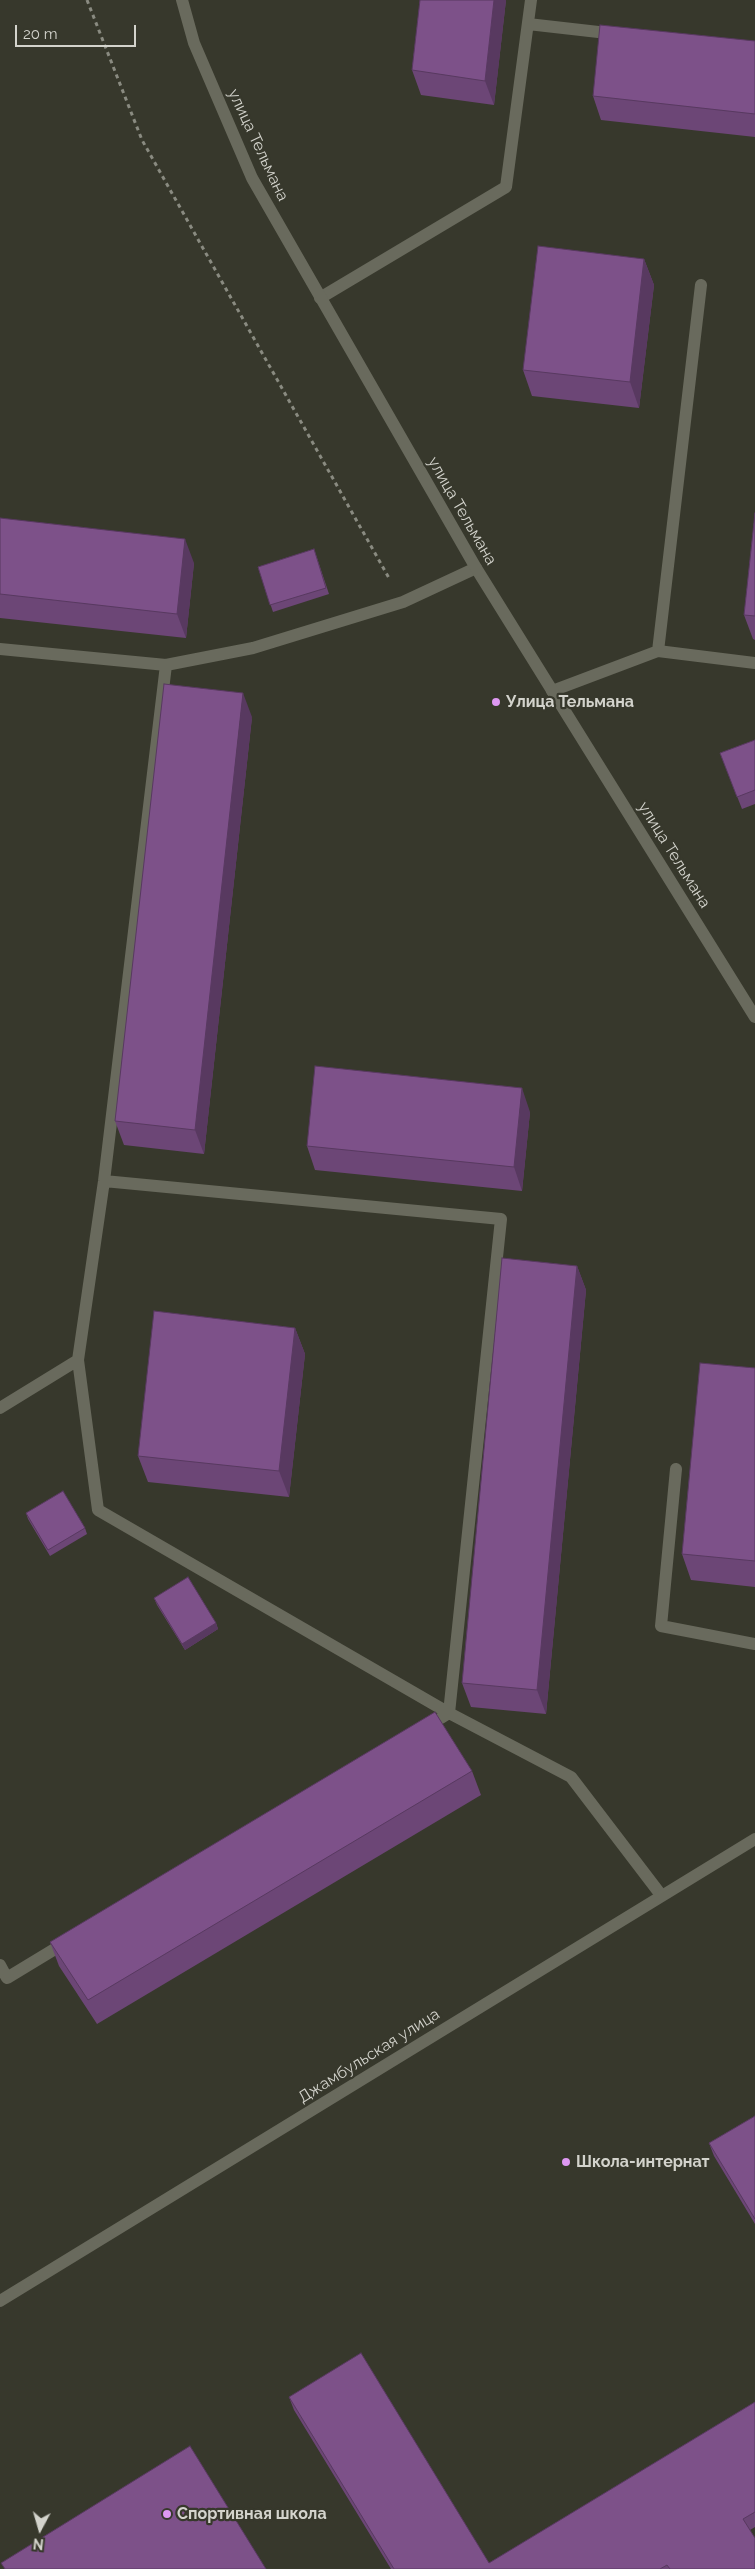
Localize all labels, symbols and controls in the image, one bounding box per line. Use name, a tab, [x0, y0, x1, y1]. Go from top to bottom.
scale bar	[18, 15, 139, 47]
text: 20 m	[23, 25, 58, 43]
street label: улица Тельмана	[224, 86, 292, 204]
street label: улица Тельмана	[423, 454, 501, 568]
place label: Улица Тельмана	[506, 692, 634, 712]
marker: Улица Тельмана	[490, 696, 502, 708]
street label: улица Тельмана	[634, 798, 714, 912]
street label: Джамбульская улица	[295, 2005, 443, 2107]
place label: Школа-интернат	[576, 2152, 710, 2172]
marker: Школа-интернат	[560, 2156, 572, 2168]
north arrow	[15, 2504, 65, 2554]
place label: Спортивная школа	[177, 2504, 327, 2524]
marker: Спортивная школа	[161, 2508, 173, 2520]
text: N	[32, 2535, 45, 2552]

